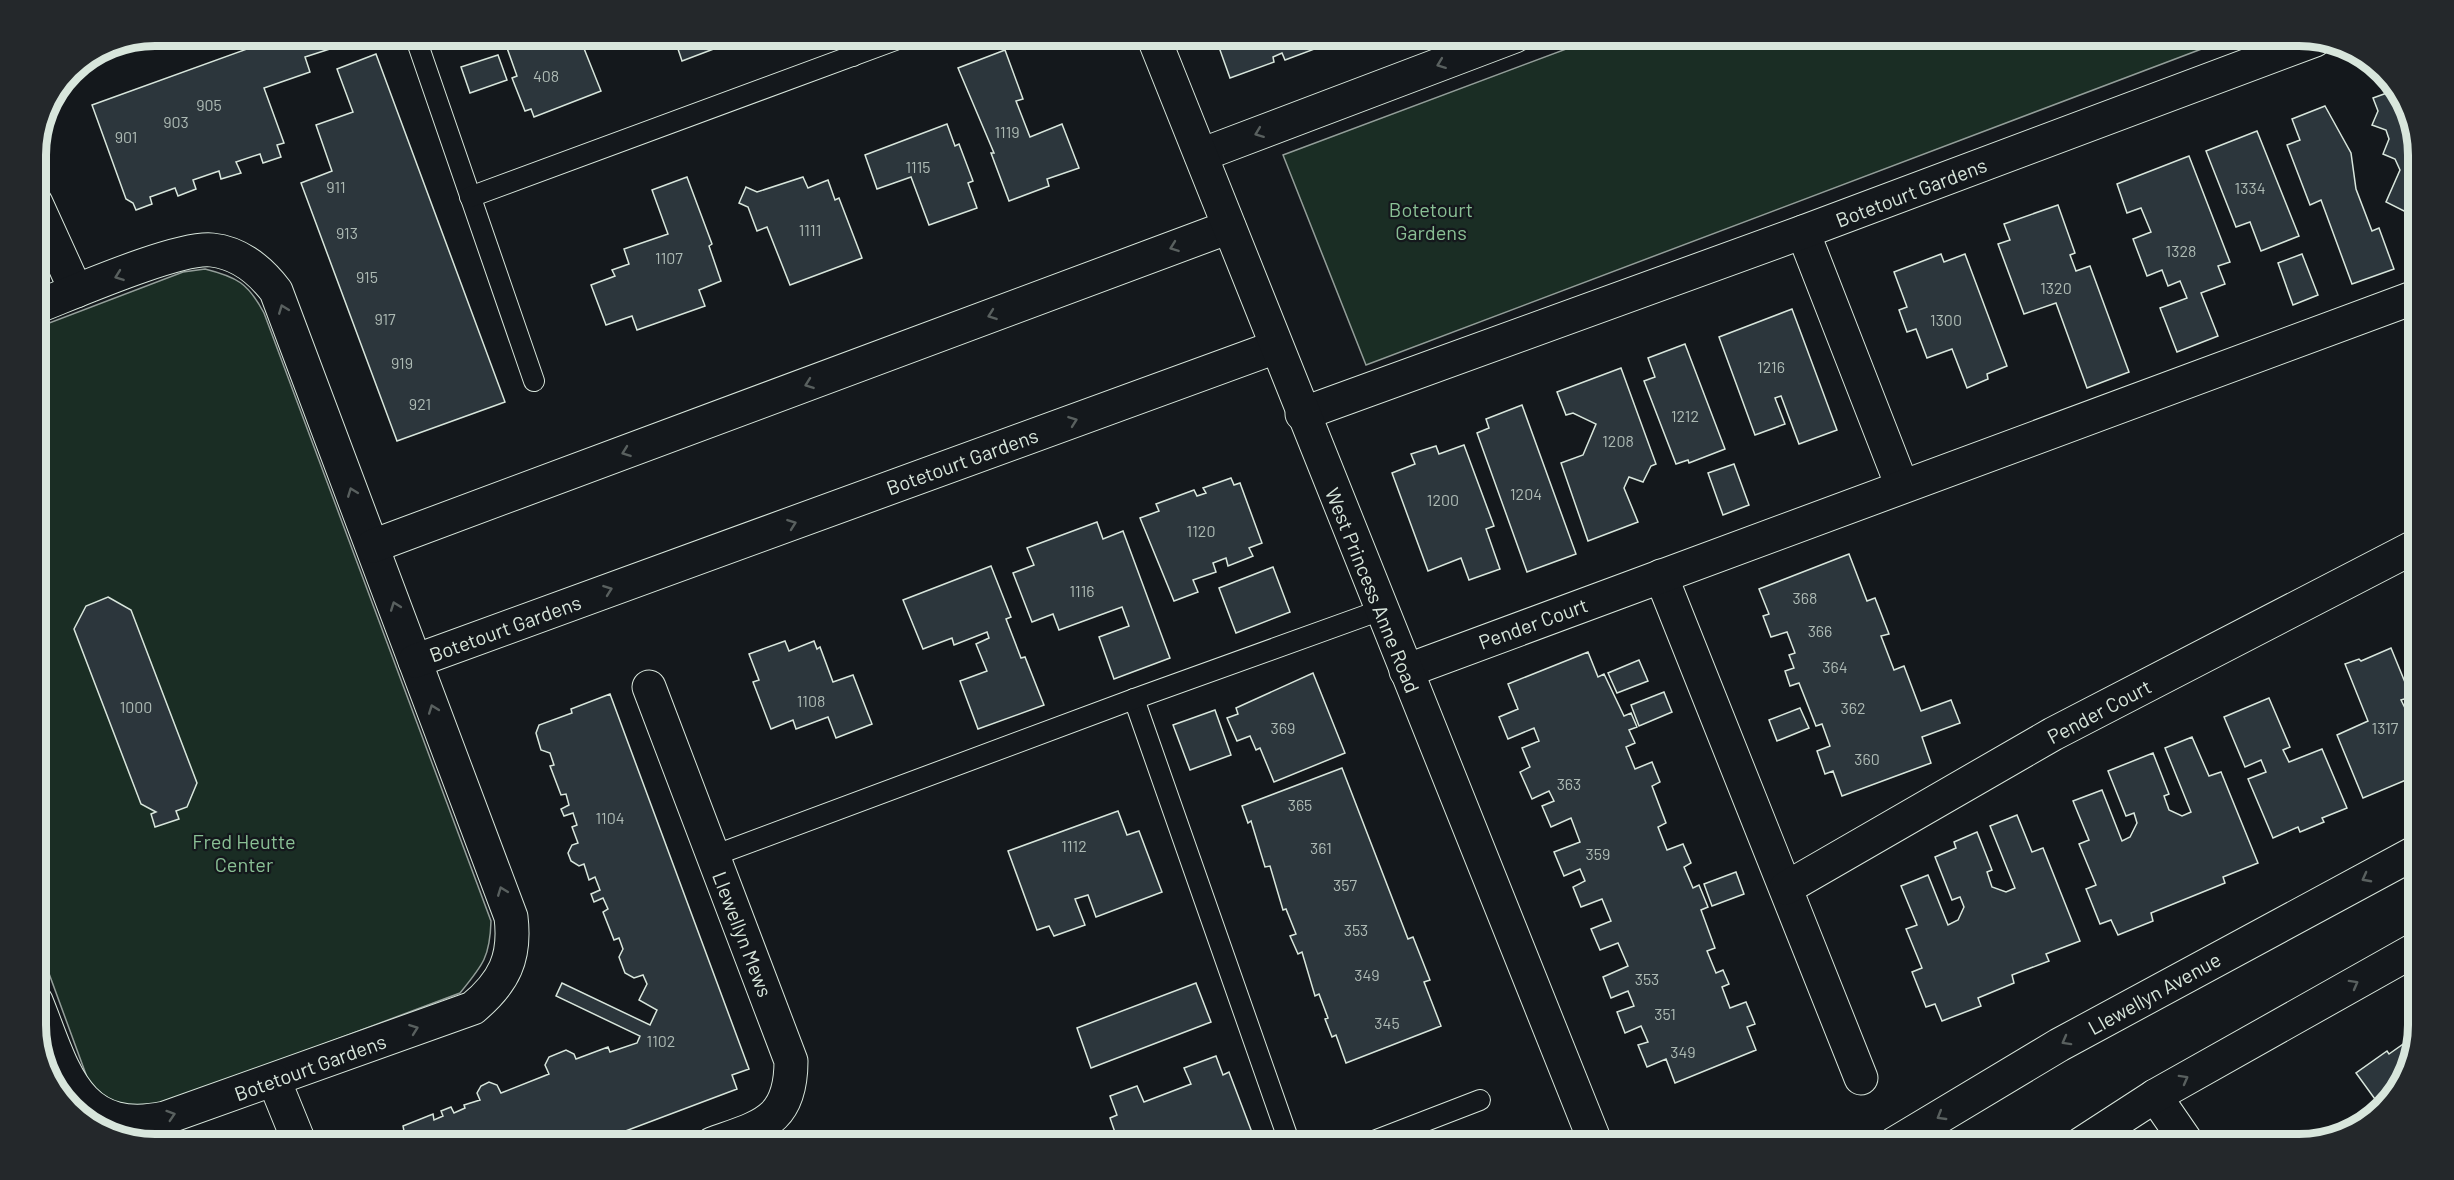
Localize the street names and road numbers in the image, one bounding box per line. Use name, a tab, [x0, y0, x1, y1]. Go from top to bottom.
street label: Botetourt Gardens	[1832, 152, 1990, 232]
street label: Botetourt Gardens	[883, 422, 1041, 500]
street label: West Princess Anne Road	[1321, 484, 1425, 696]
street label: Botetourt Gardens	[426, 589, 584, 667]
street label: Pender Court	[1475, 592, 1591, 654]
street label: Pender Court	[2043, 674, 2155, 748]
street label: Llewellyn Mews	[708, 868, 778, 1000]
street label: Llewellyn Avenue	[2084, 947, 2224, 1039]
street label: Botetourt Gardens	[231, 1028, 389, 1106]

